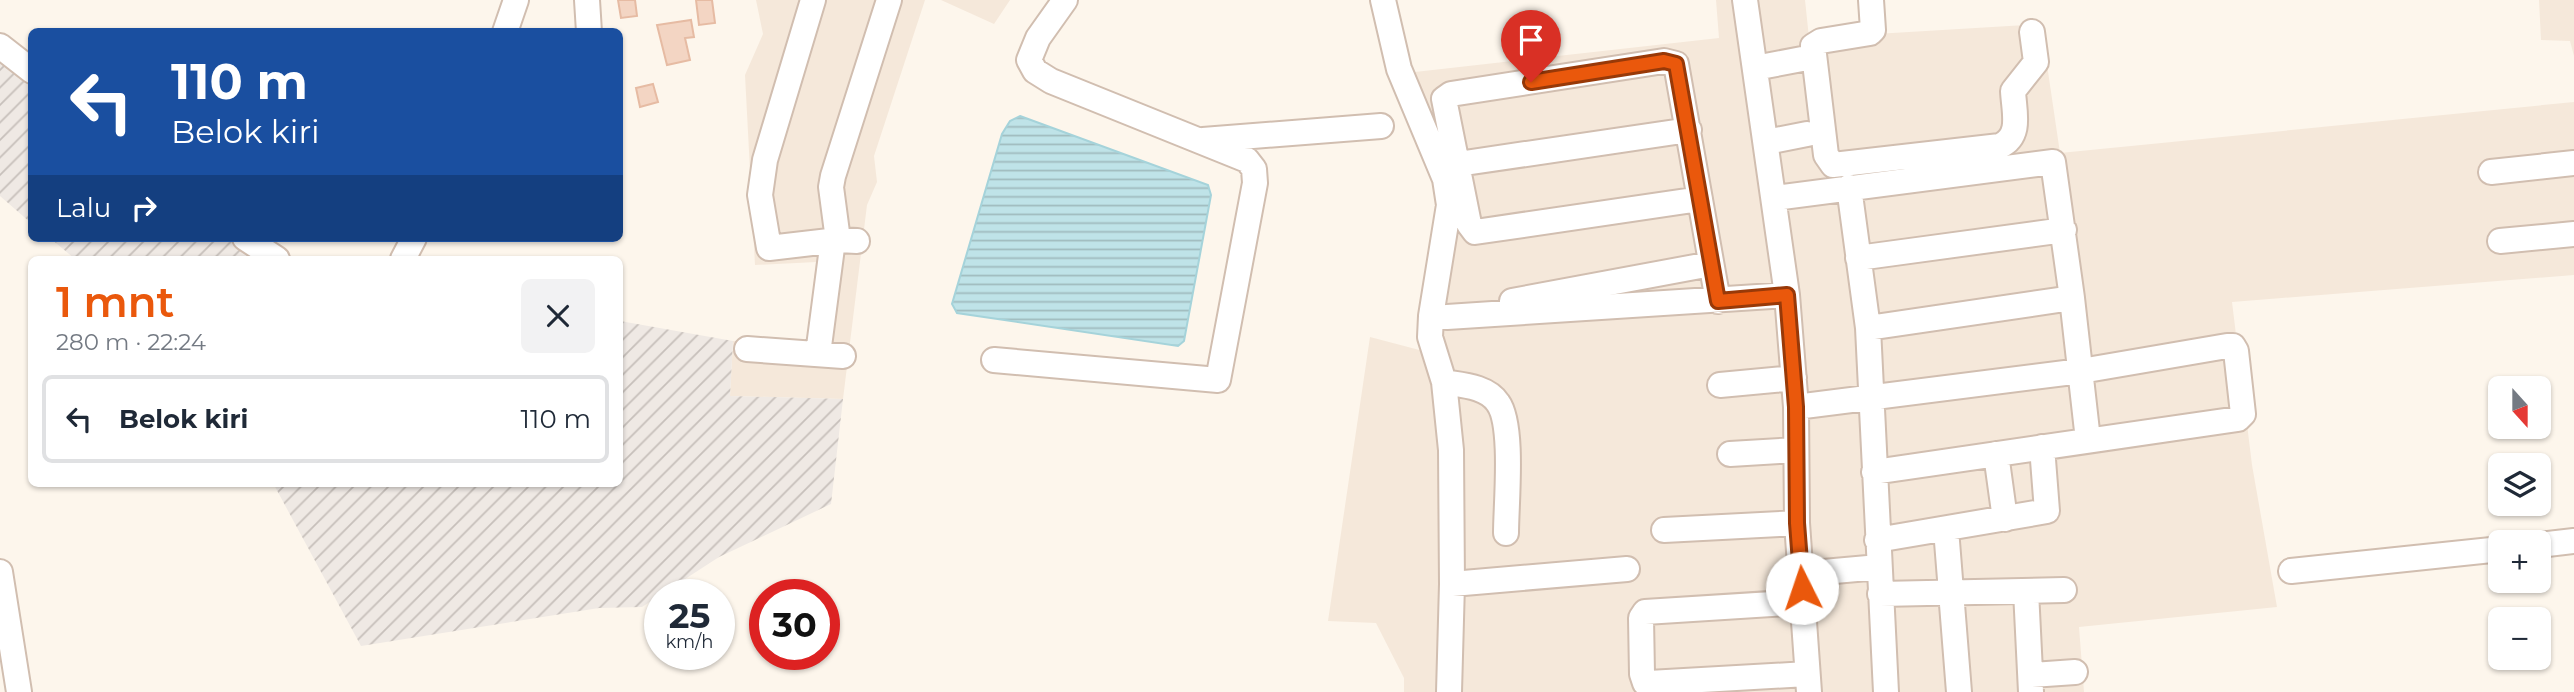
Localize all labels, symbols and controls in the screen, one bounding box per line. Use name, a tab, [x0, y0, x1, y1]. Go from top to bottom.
pin	[1501, 10, 1561, 82]
icon: arrive	[1512, 21, 1550, 59]
text: 110 m	[171, 52, 308, 111]
icon: left	[56, 56, 147, 147]
text: Belok kiri	[171, 112, 320, 151]
icon: right	[125, 189, 163, 227]
text: Lalu	[56, 192, 111, 224]
text: 1 mnt	[56, 276, 174, 328]
button: close	[521, 279, 595, 353]
text: 280 m · 22:24	[56, 328, 206, 356]
north arrow	[2488, 376, 2552, 439]
map controls	[2488, 376, 2551, 670]
icon: left	[60, 400, 98, 438]
text: Belok kiri	[119, 403, 248, 435]
text: 110 m	[521, 403, 591, 435]
button: layers	[2488, 453, 2551, 516]
button: +	[2488, 530, 2551, 593]
position arrow	[1765, 551, 1839, 625]
speed limit sign: 30	[749, 579, 840, 670]
text: 25	[669, 594, 710, 637]
button: −	[2488, 607, 2551, 670]
text: km/h	[665, 631, 714, 653]

